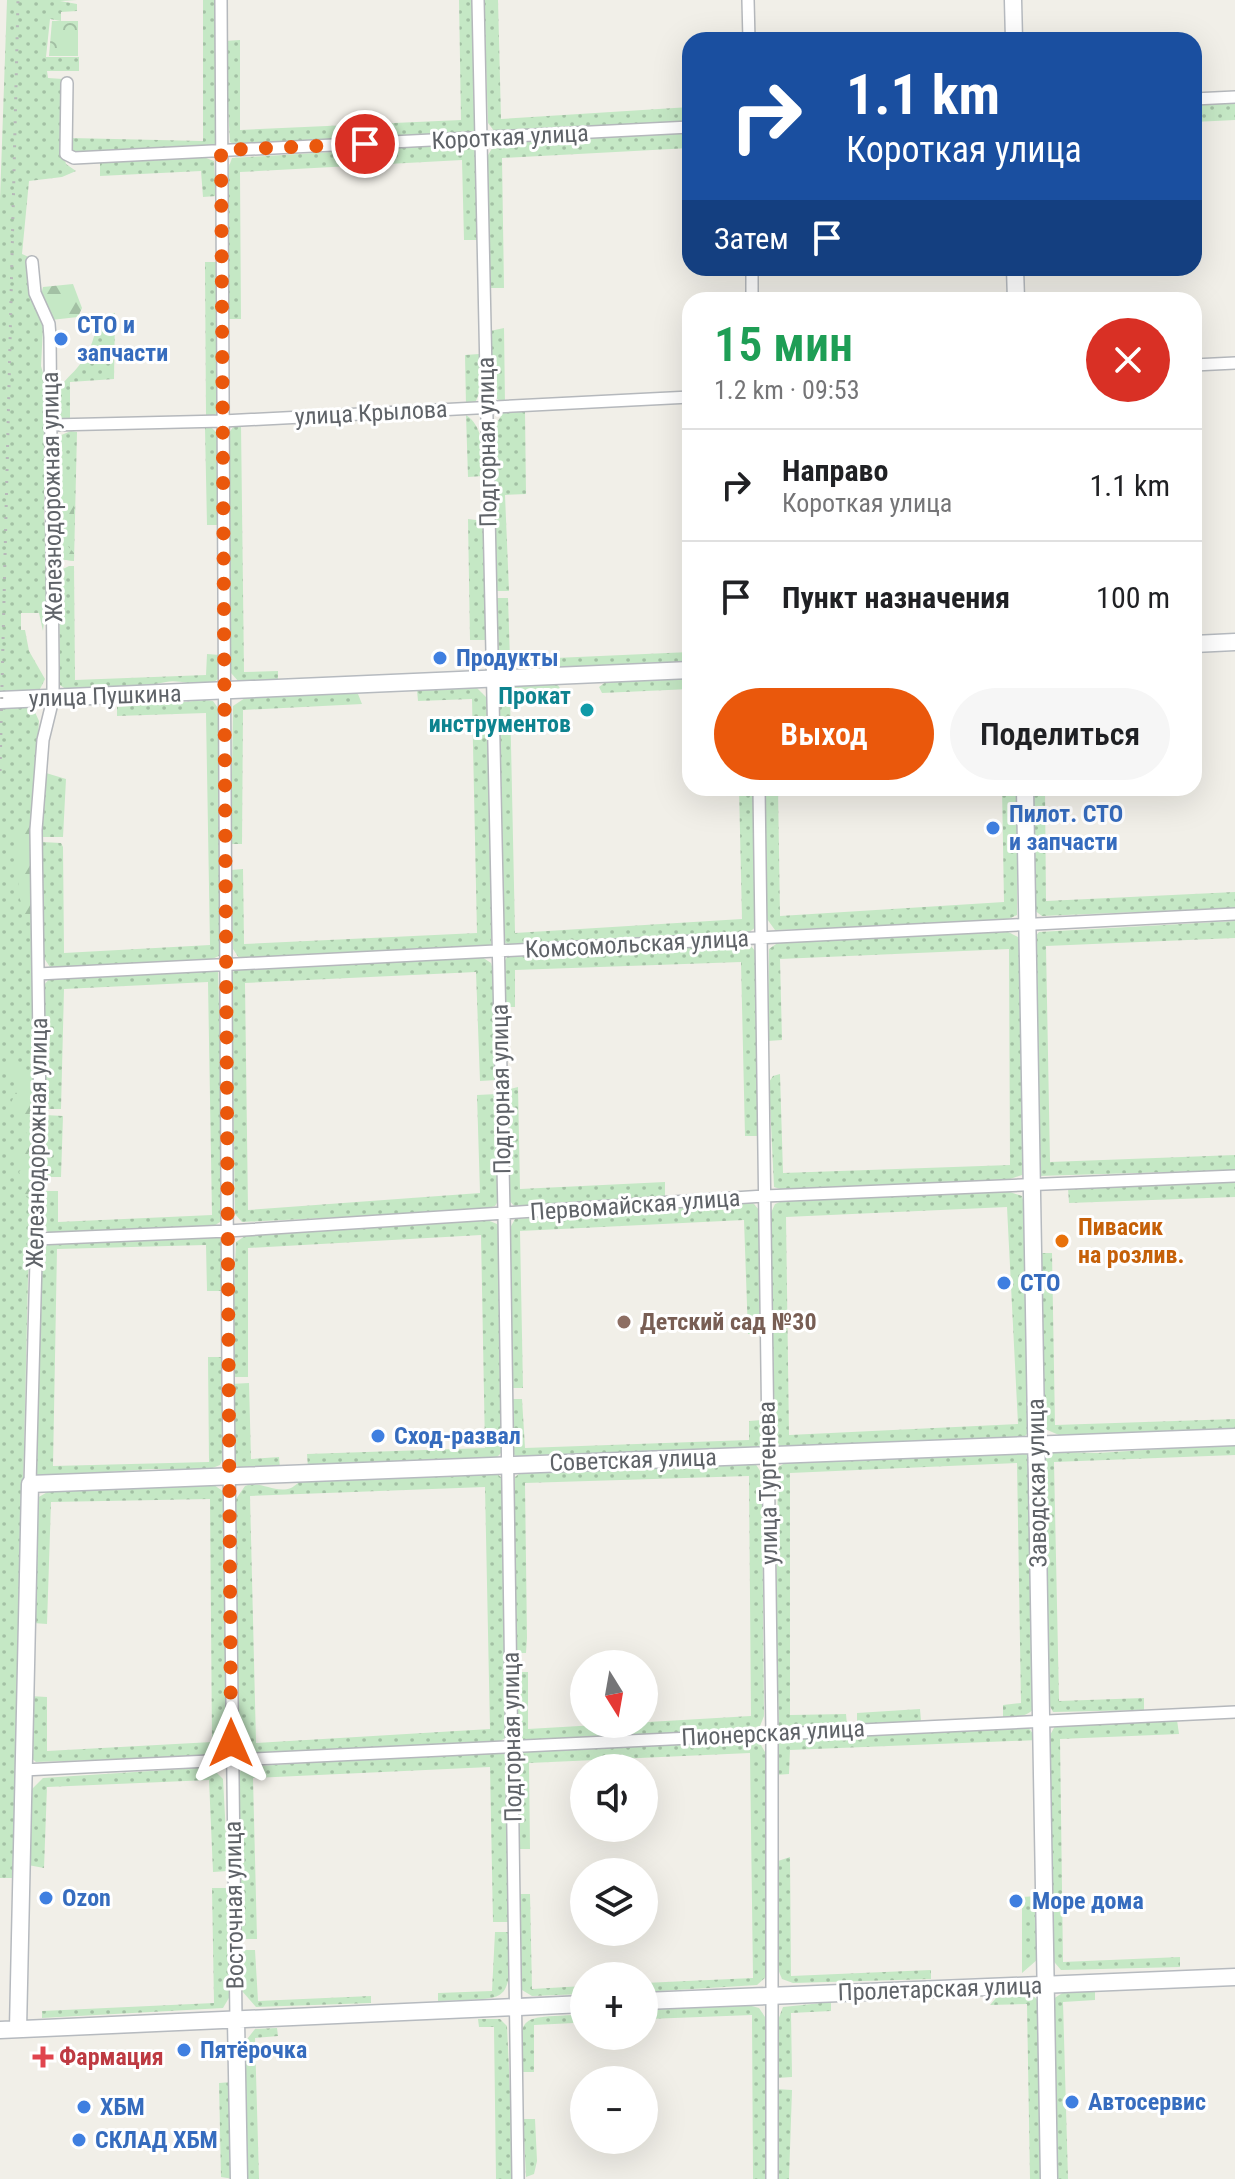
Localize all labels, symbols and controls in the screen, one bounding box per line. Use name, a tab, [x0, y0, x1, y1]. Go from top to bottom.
text: 1.1 km	[846, 62, 1000, 128]
icon: right	[714, 64, 818, 168]
pin	[331, 110, 399, 178]
street label: Короткая улица	[431, 119, 589, 155]
icon: arrive	[343, 122, 387, 166]
text: Короткая улица	[846, 129, 1082, 171]
icon: arrive	[805, 216, 849, 260]
text: Затем	[714, 221, 789, 256]
place label: СТО и запчасти	[77, 311, 168, 367]
text: 15 мин	[714, 316, 853, 373]
button: close	[1086, 318, 1170, 402]
marker: СТО и запчасти	[52, 330, 70, 348]
street label: Подгорная улица	[472, 357, 502, 527]
street label: Железнодорожная улица	[36, 371, 68, 623]
text: 1.2 km · 09:53	[714, 375, 859, 405]
street label: улица Крылова	[294, 395, 448, 431]
text: Направо	[782, 453, 888, 488]
icon: right	[714, 463, 758, 507]
text: 1.1 km	[1089, 468, 1170, 503]
text: Короткая улица	[782, 488, 952, 518]
icon: arrive	[714, 575, 758, 619]
text: Пункт назначения	[782, 580, 1010, 615]
text: 100 m	[1096, 580, 1170, 615]
place label: Продукты	[456, 644, 559, 672]
marker: Продукты	[431, 649, 449, 667]
street label: улица Пушкина	[28, 679, 182, 713]
place label: Прокат инструментов	[429, 682, 571, 738]
button: Выход	[714, 688, 934, 780]
button: Поделиться	[950, 688, 1170, 780]
marker: Прокат инструментов	[578, 701, 596, 719]
place label: Пилот. СТО и запчасти	[1009, 800, 1123, 856]
marker: Пилот. СТО и запчасти	[984, 819, 1002, 837]
street label: Комсомольская улица	[524, 924, 750, 964]
street label: Подгорная улица	[486, 1004, 516, 1174]
street label: Железнодорожная улица	[21, 1017, 53, 1269]
street label: Первомайская улица	[529, 1184, 741, 1226]
place label: Пивасик на розлив.	[1078, 1213, 1184, 1269]
marker: Пивасик на розлив.	[1053, 1232, 1071, 1250]
place label: СТО	[1020, 1269, 1061, 1297]
marker: СТО	[995, 1274, 1013, 1292]
place label: Детский сад №30	[640, 1308, 817, 1336]
marker: Детский сад №30	[615, 1313, 633, 1331]
street label: Заводская улица	[1022, 1398, 1052, 1568]
street label: улица Тургенева	[753, 1401, 783, 1565]
place label: Сход-развал	[394, 1422, 521, 1450]
marker: Сход-развал	[369, 1427, 387, 1445]
street label: Советская улица	[549, 1443, 717, 1477]
north arrow	[570, 1650, 658, 1738]
map controls	[570, 1650, 658, 2154]
street label: Подгорная улица	[497, 1652, 527, 1822]
position arrow	[189, 1701, 273, 1785]
street label: Пионерская улица	[681, 1714, 865, 1752]
button: sound	[570, 1754, 658, 1842]
street label: Восточная улица	[219, 1821, 249, 1989]
button: layers	[570, 1858, 658, 1946]
place label: Ozon	[62, 1884, 111, 1912]
place label: Море дома	[1032, 1887, 1144, 1915]
marker: Ozon	[37, 1889, 55, 1907]
marker: Море дома	[1007, 1892, 1025, 1910]
button: +	[570, 1962, 658, 2050]
street label: Пролетарская улица	[837, 1971, 1043, 2007]
place label: Пятёрочка	[200, 2036, 307, 2064]
marker: Пятёрочка	[175, 2041, 193, 2059]
place label: Фармация	[59, 2043, 164, 2071]
marker: Фармация	[34, 2048, 52, 2066]
button: −	[570, 2066, 658, 2154]
place label: Автосервис	[1088, 2088, 1206, 2116]
place label: ХБМ	[100, 2093, 145, 2121]
marker: Автосервис	[1063, 2093, 1081, 2111]
marker: ХБМ	[75, 2098, 93, 2116]
place label: СКЛАД ХБМ	[95, 2126, 218, 2154]
marker: СКЛАД ХБМ	[70, 2131, 88, 2149]

